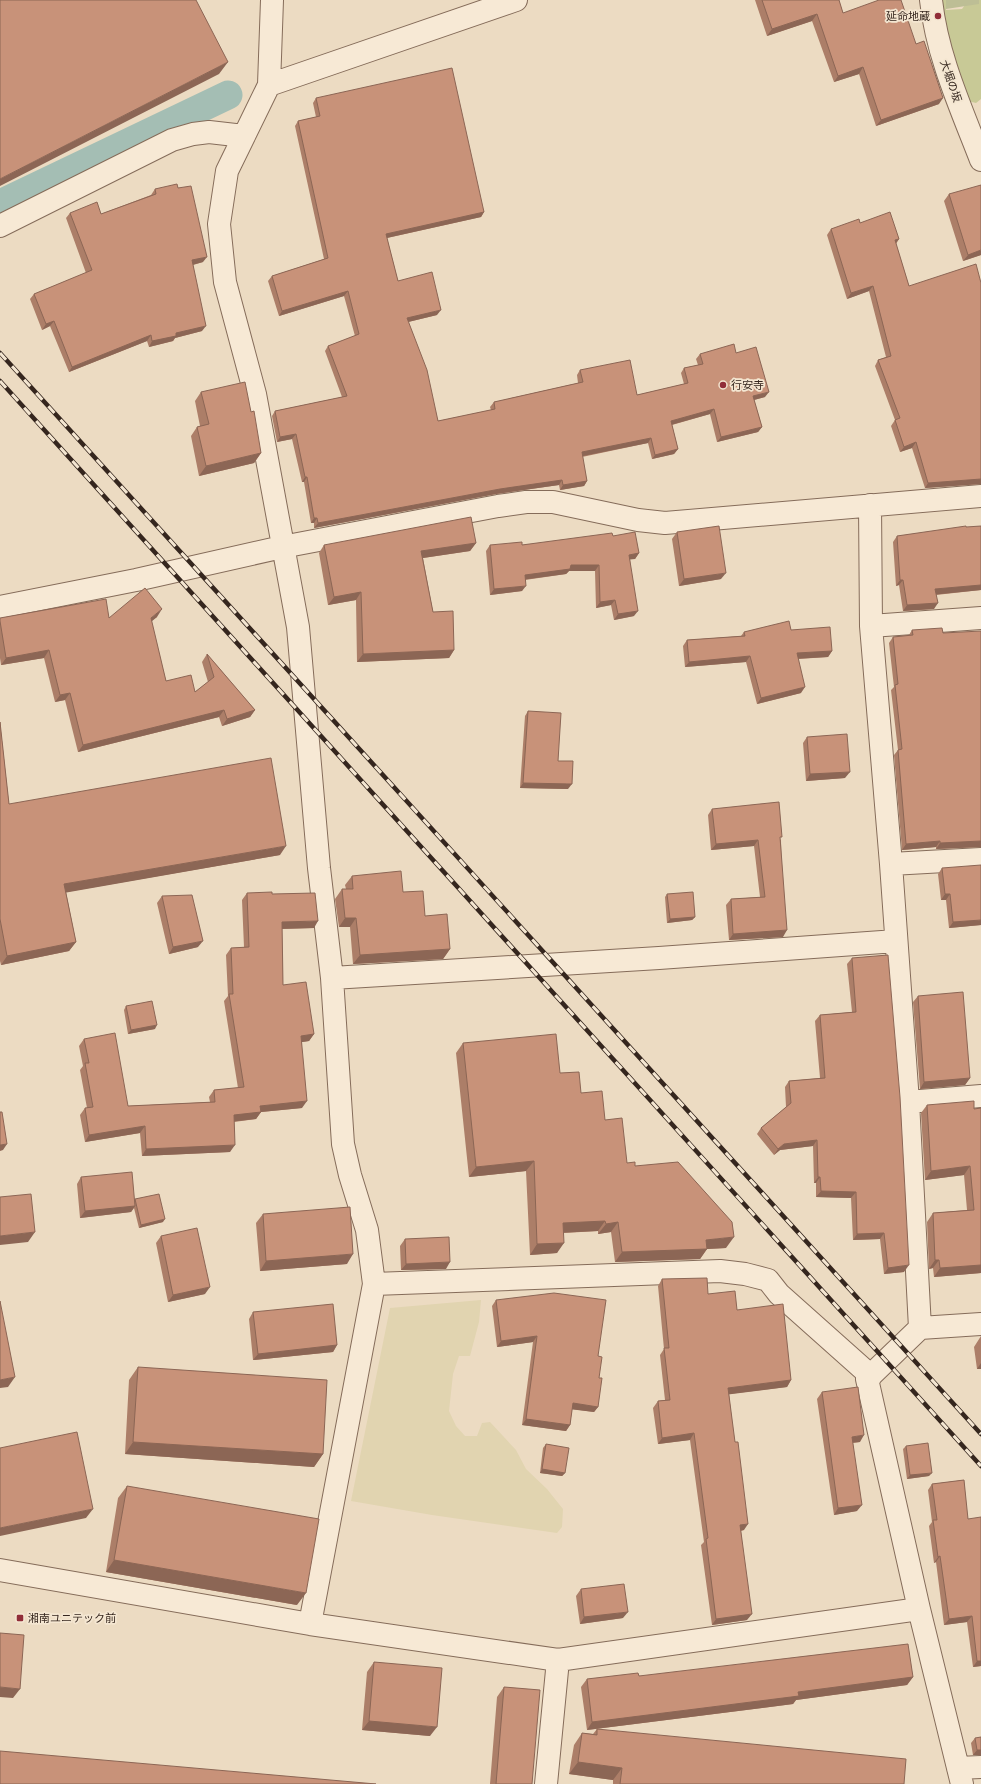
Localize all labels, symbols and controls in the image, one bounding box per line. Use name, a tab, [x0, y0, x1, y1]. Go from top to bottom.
place label: 延命地蔵	[886, 7, 930, 23]
marker: 延命地蔵	[933, 11, 943, 21]
street label: 大堀の坂	[937, 57, 967, 104]
place label: 行安寺	[731, 376, 764, 392]
marker: 行安寺	[718, 380, 728, 390]
place label: 湘南ユニテック前	[28, 1609, 116, 1625]
marker: 湘南ユニテック前	[15, 1613, 25, 1623]

